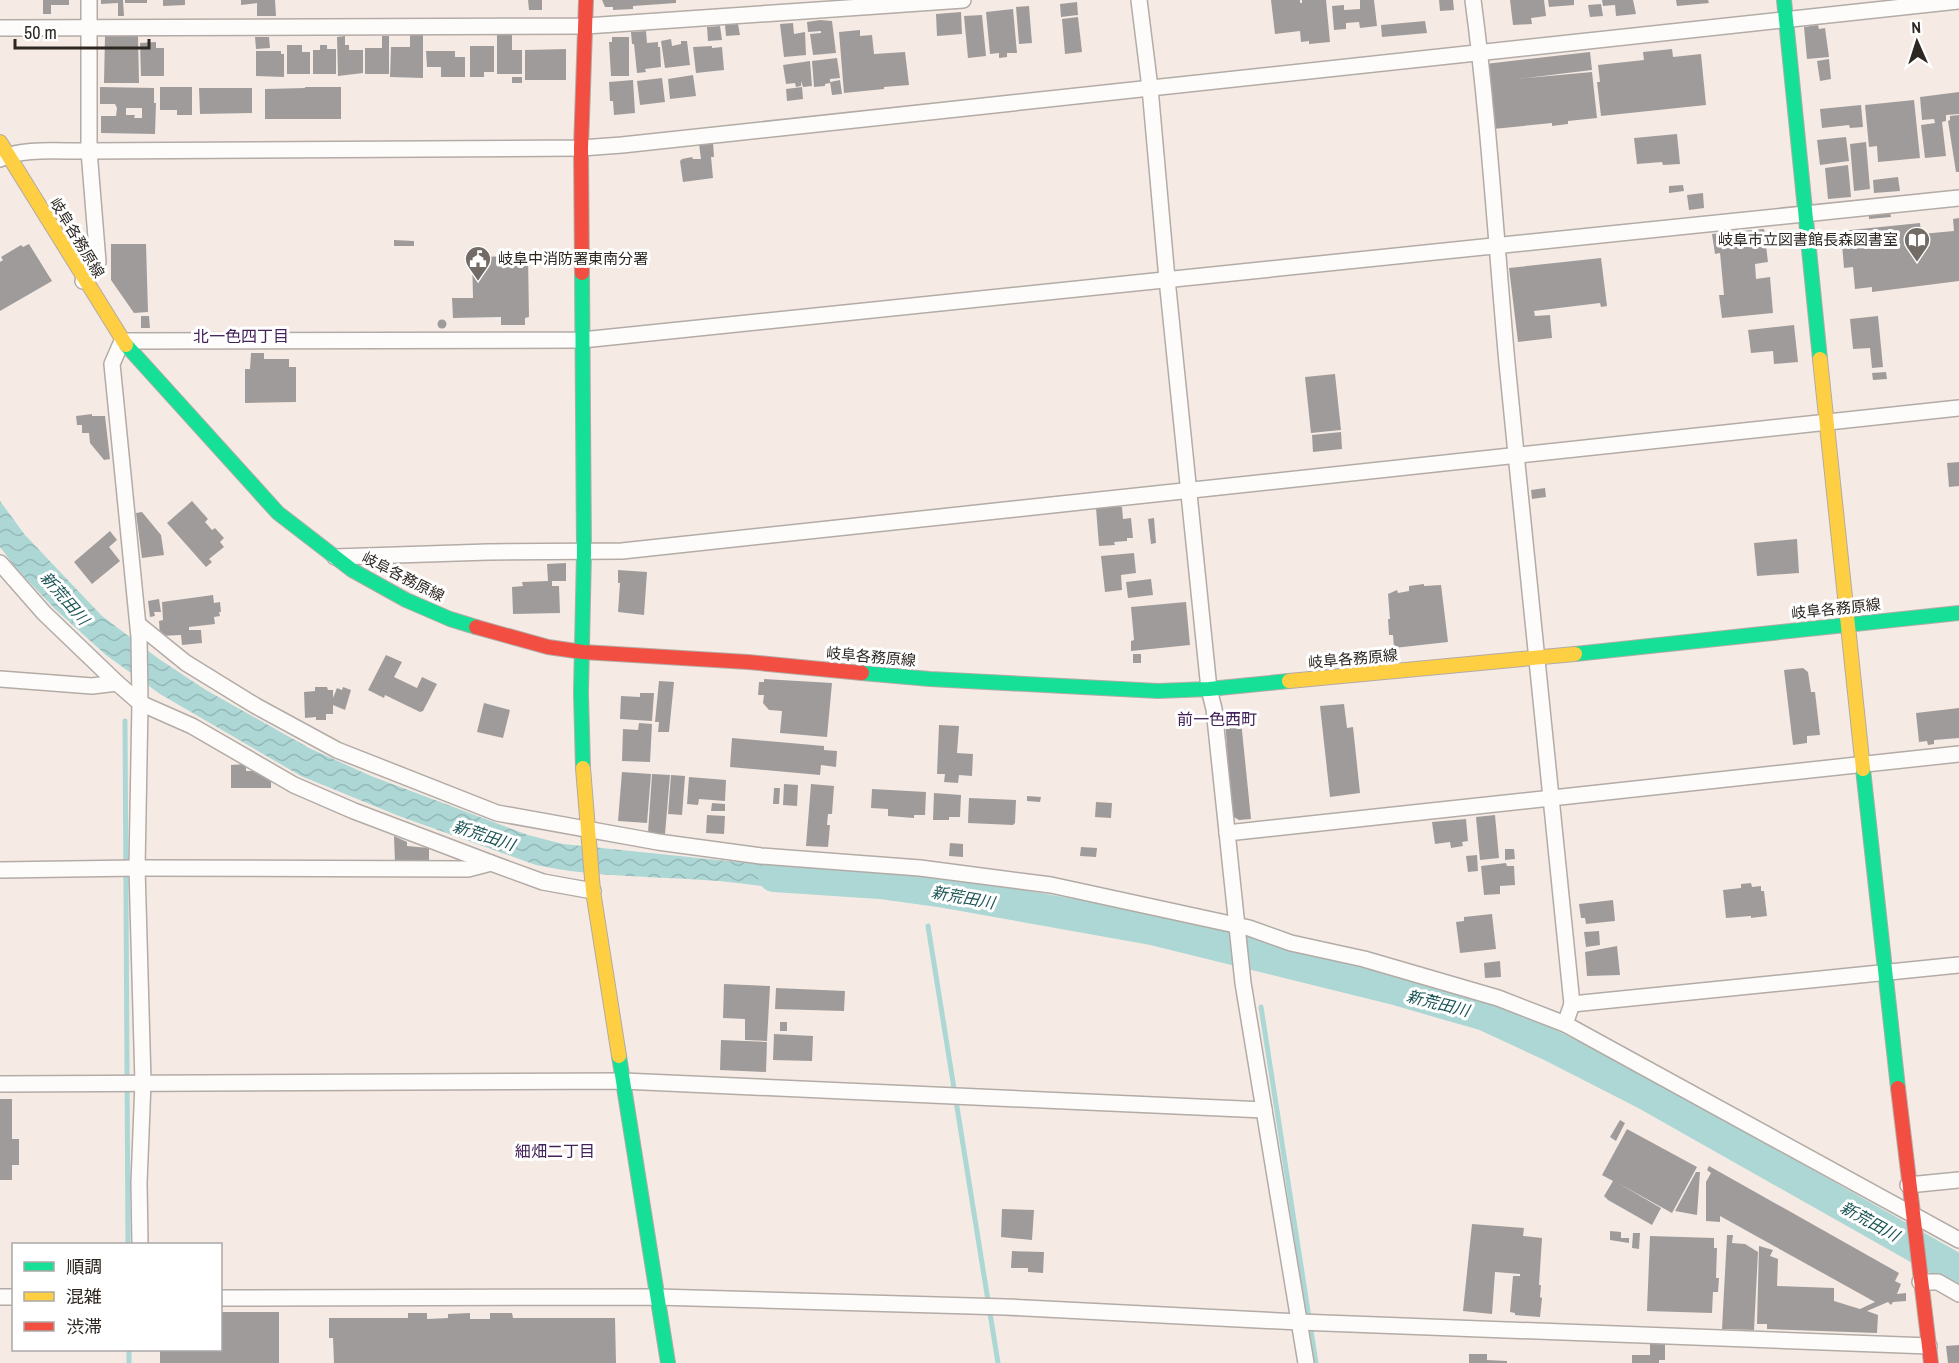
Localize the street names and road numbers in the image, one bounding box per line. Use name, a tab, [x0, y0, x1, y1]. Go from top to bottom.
street label: 岐阜各務原線	[45, 194, 110, 282]
street label: 岐阜各務原線	[358, 547, 448, 606]
street label: 岐阜各務原線	[1790, 593, 1882, 624]
street label: 岐阜各務原線	[825, 642, 917, 671]
street label: 岐阜各務原線	[1307, 644, 1399, 673]

